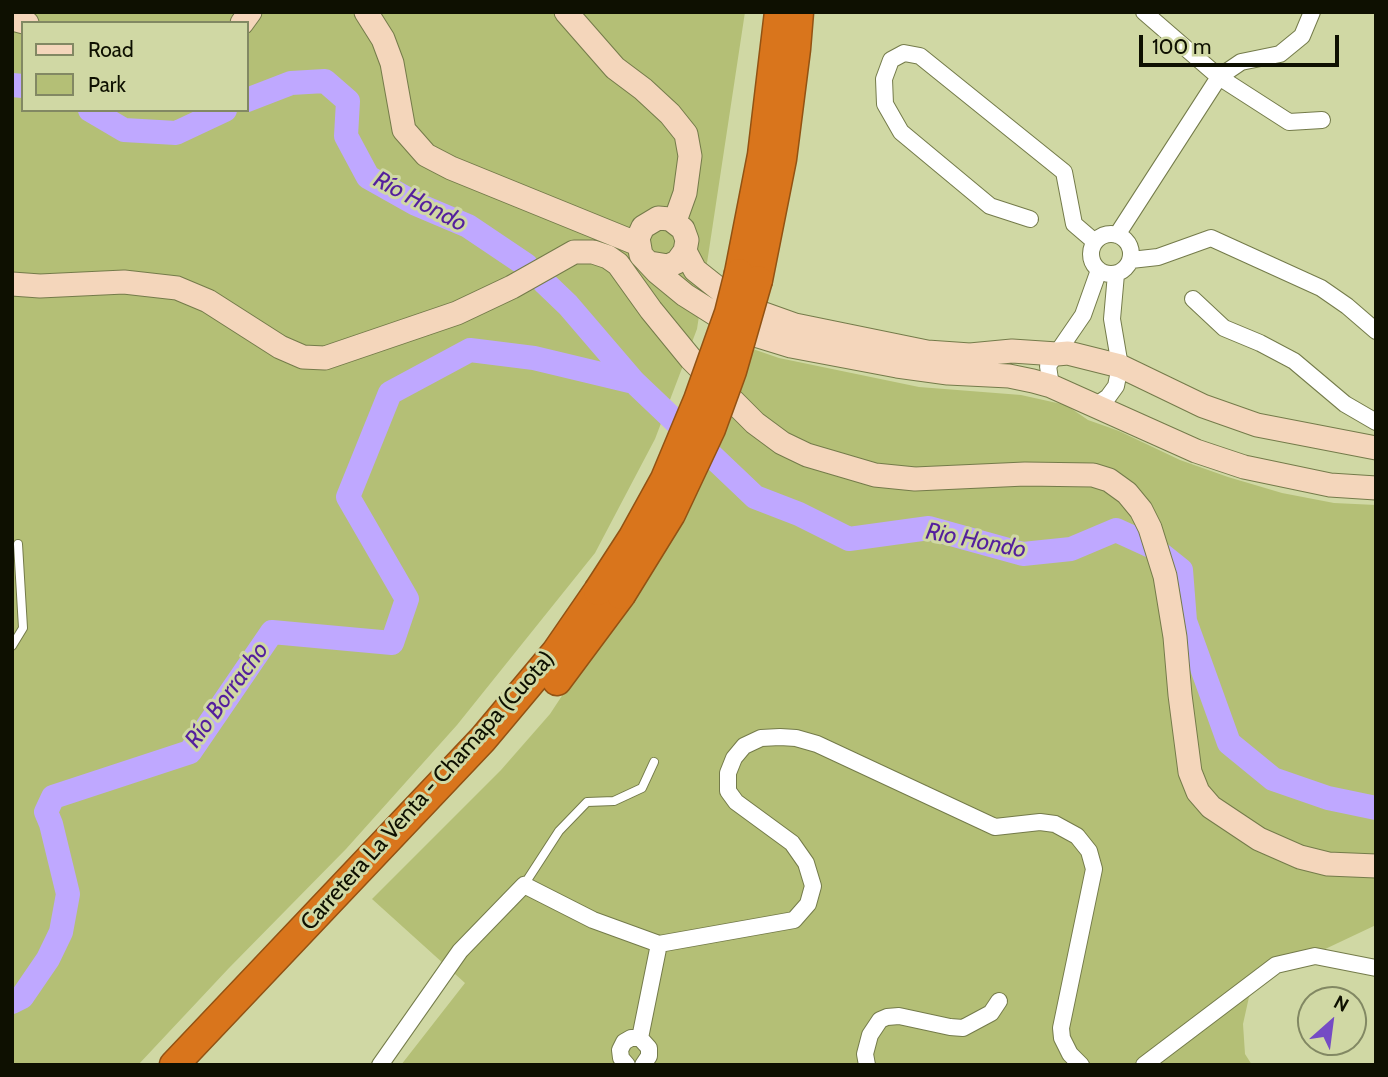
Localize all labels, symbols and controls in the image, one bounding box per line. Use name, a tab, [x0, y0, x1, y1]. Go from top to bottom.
legend	[21, 21, 248, 112]
scale bar	[1143, 21, 1342, 65]
text: 100 m	[1152, 34, 1211, 59]
text: Road	[88, 37, 134, 62]
text: Park	[88, 72, 126, 97]
water label: Río Hondo	[368, 165, 472, 239]
water label: Rio Hondo	[923, 517, 1029, 565]
water label: Río Borracho	[179, 637, 275, 753]
street label: Carretera La Venta - Chamapa (Cuota)	[295, 646, 561, 936]
north arrow	[1297, 986, 1367, 1056]
text: N	[1330, 990, 1352, 1017]

